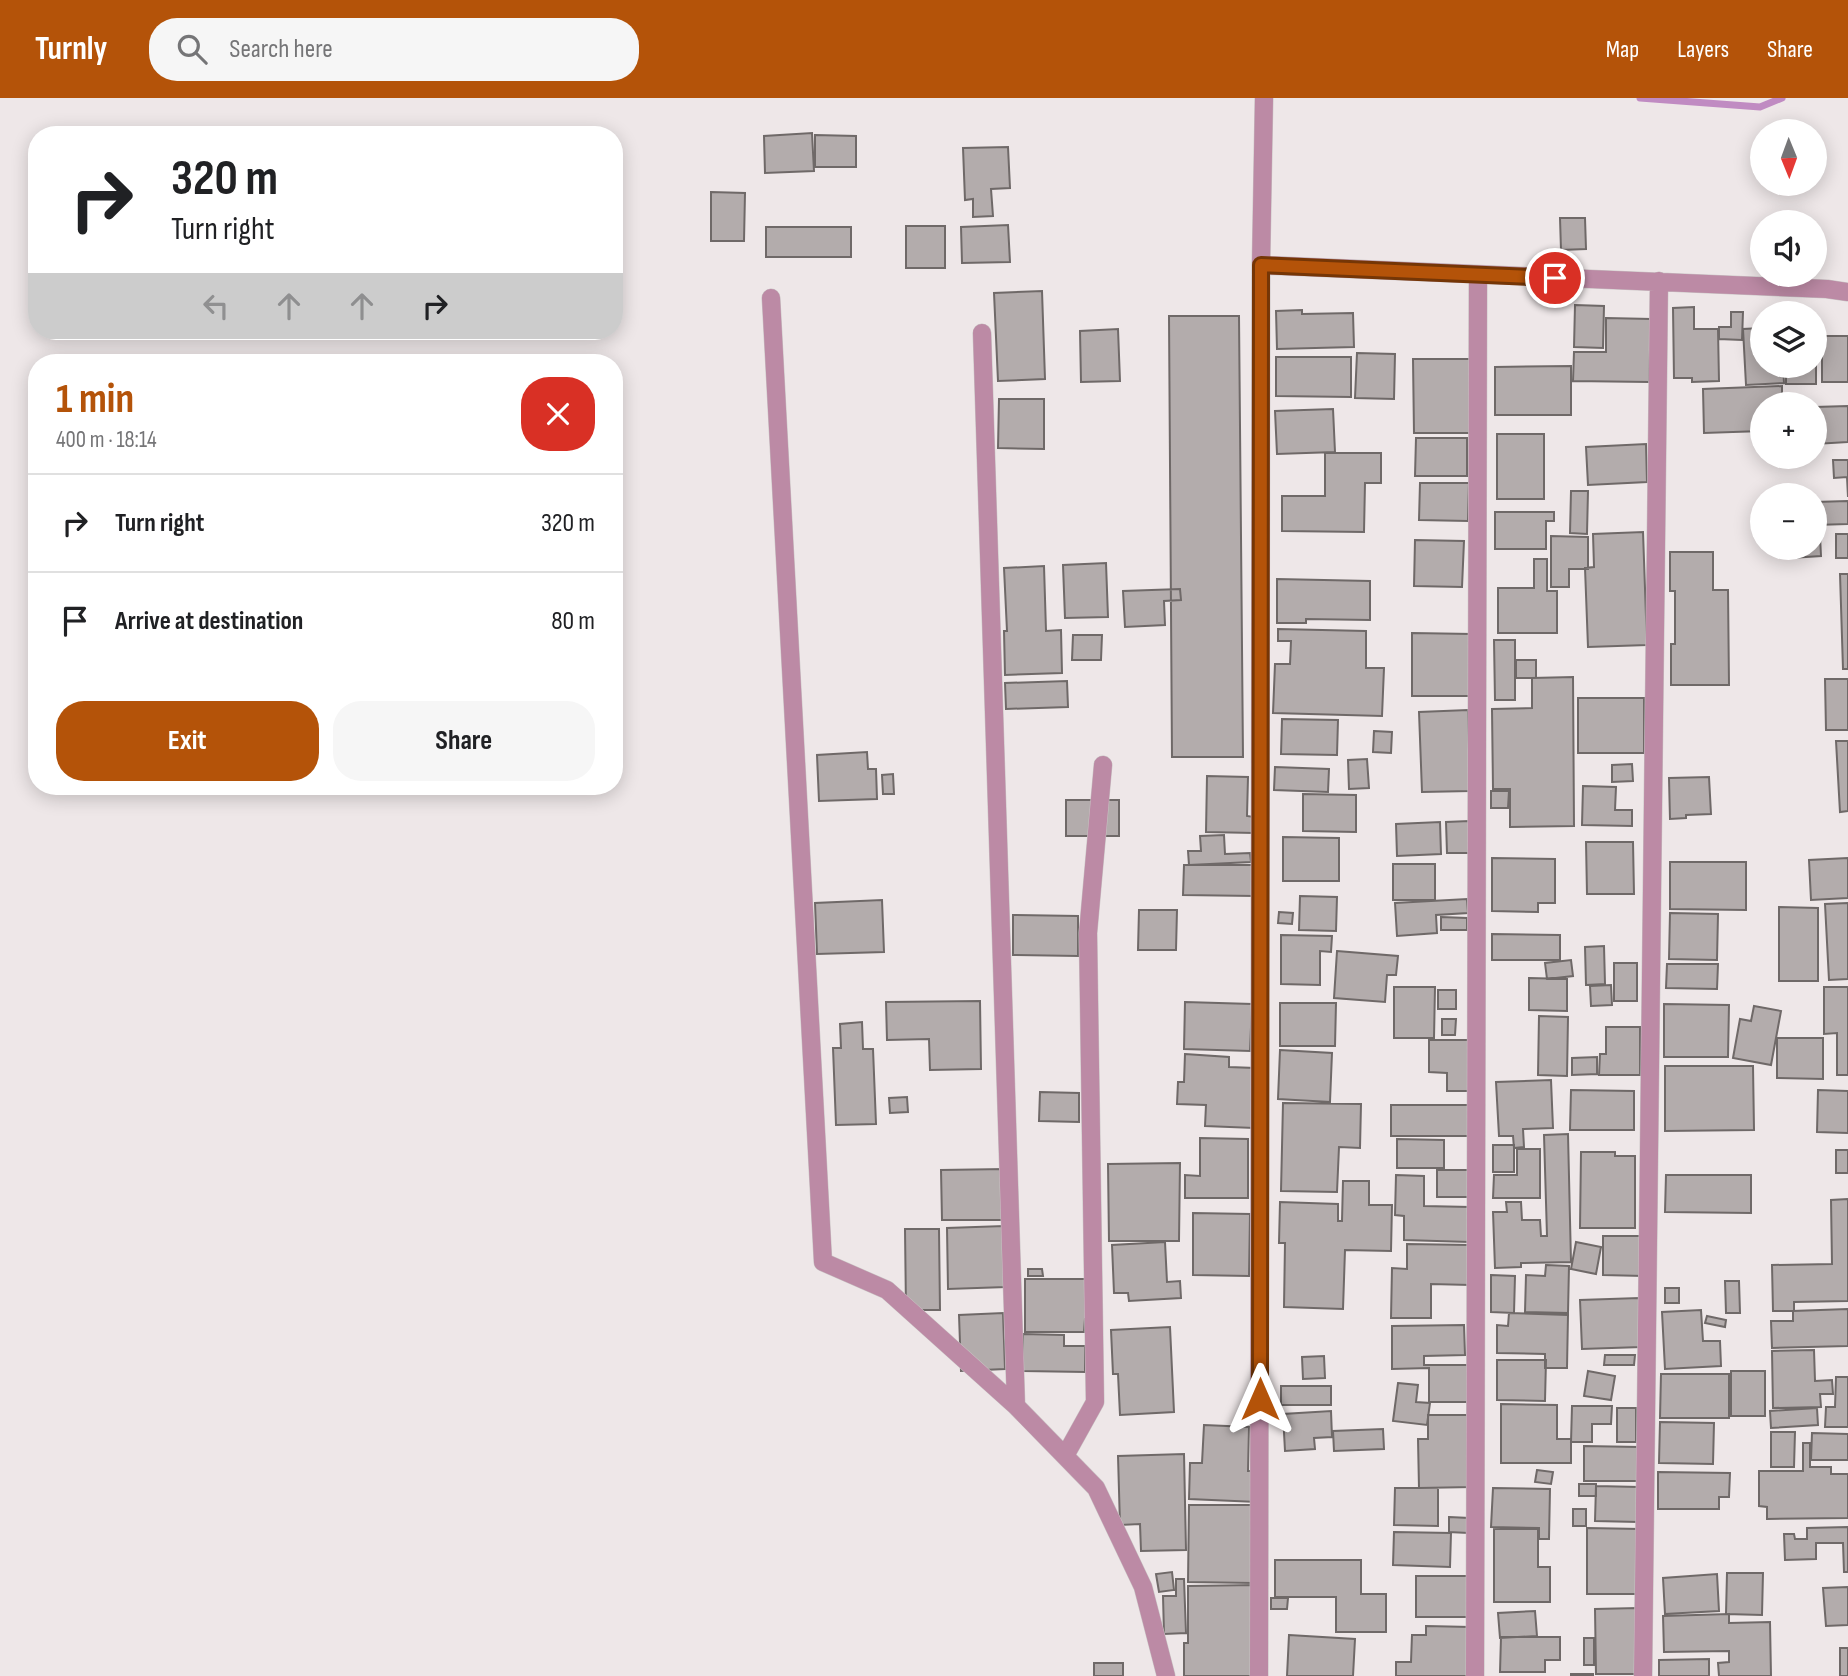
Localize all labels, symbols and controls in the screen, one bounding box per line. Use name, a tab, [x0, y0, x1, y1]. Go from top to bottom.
search box	[149, 18, 639, 81]
text: Turnly	[35, 29, 107, 69]
icon: search	[173, 30, 211, 68]
text: Search here	[229, 34, 333, 65]
text: Map	[1606, 35, 1639, 64]
text: Layers	[1677, 35, 1729, 64]
text: Share	[1767, 35, 1813, 64]
north arrow	[1750, 119, 1827, 196]
map controls	[1750, 119, 1827, 560]
text: 320 m	[171, 150, 278, 209]
icon: right	[56, 154, 147, 245]
text: Turn right	[171, 210, 275, 249]
button: sound	[1750, 210, 1827, 287]
pin	[1525, 248, 1585, 308]
icon: arrive	[1536, 259, 1574, 297]
icon: left	[197, 287, 235, 325]
icon: ahead	[270, 287, 308, 325]
icon: ahead	[343, 287, 381, 325]
icon: right	[416, 287, 454, 325]
button: layers	[1750, 301, 1827, 378]
text: 1 min	[56, 374, 134, 425]
button: close	[521, 377, 595, 451]
button: +	[1750, 392, 1827, 469]
text: 400 m · 18:14	[56, 426, 157, 454]
button: −	[1750, 483, 1827, 560]
icon: right	[56, 504, 94, 542]
text: Turn right	[115, 508, 204, 539]
text: 320 m	[541, 508, 595, 539]
icon: arrive	[56, 602, 94, 640]
text: Arrive at destination	[115, 606, 303, 637]
text: 80 m	[551, 606, 595, 637]
button: Exit	[56, 701, 319, 781]
button: Share	[333, 701, 595, 781]
position arrow	[1223, 1362, 1297, 1436]

